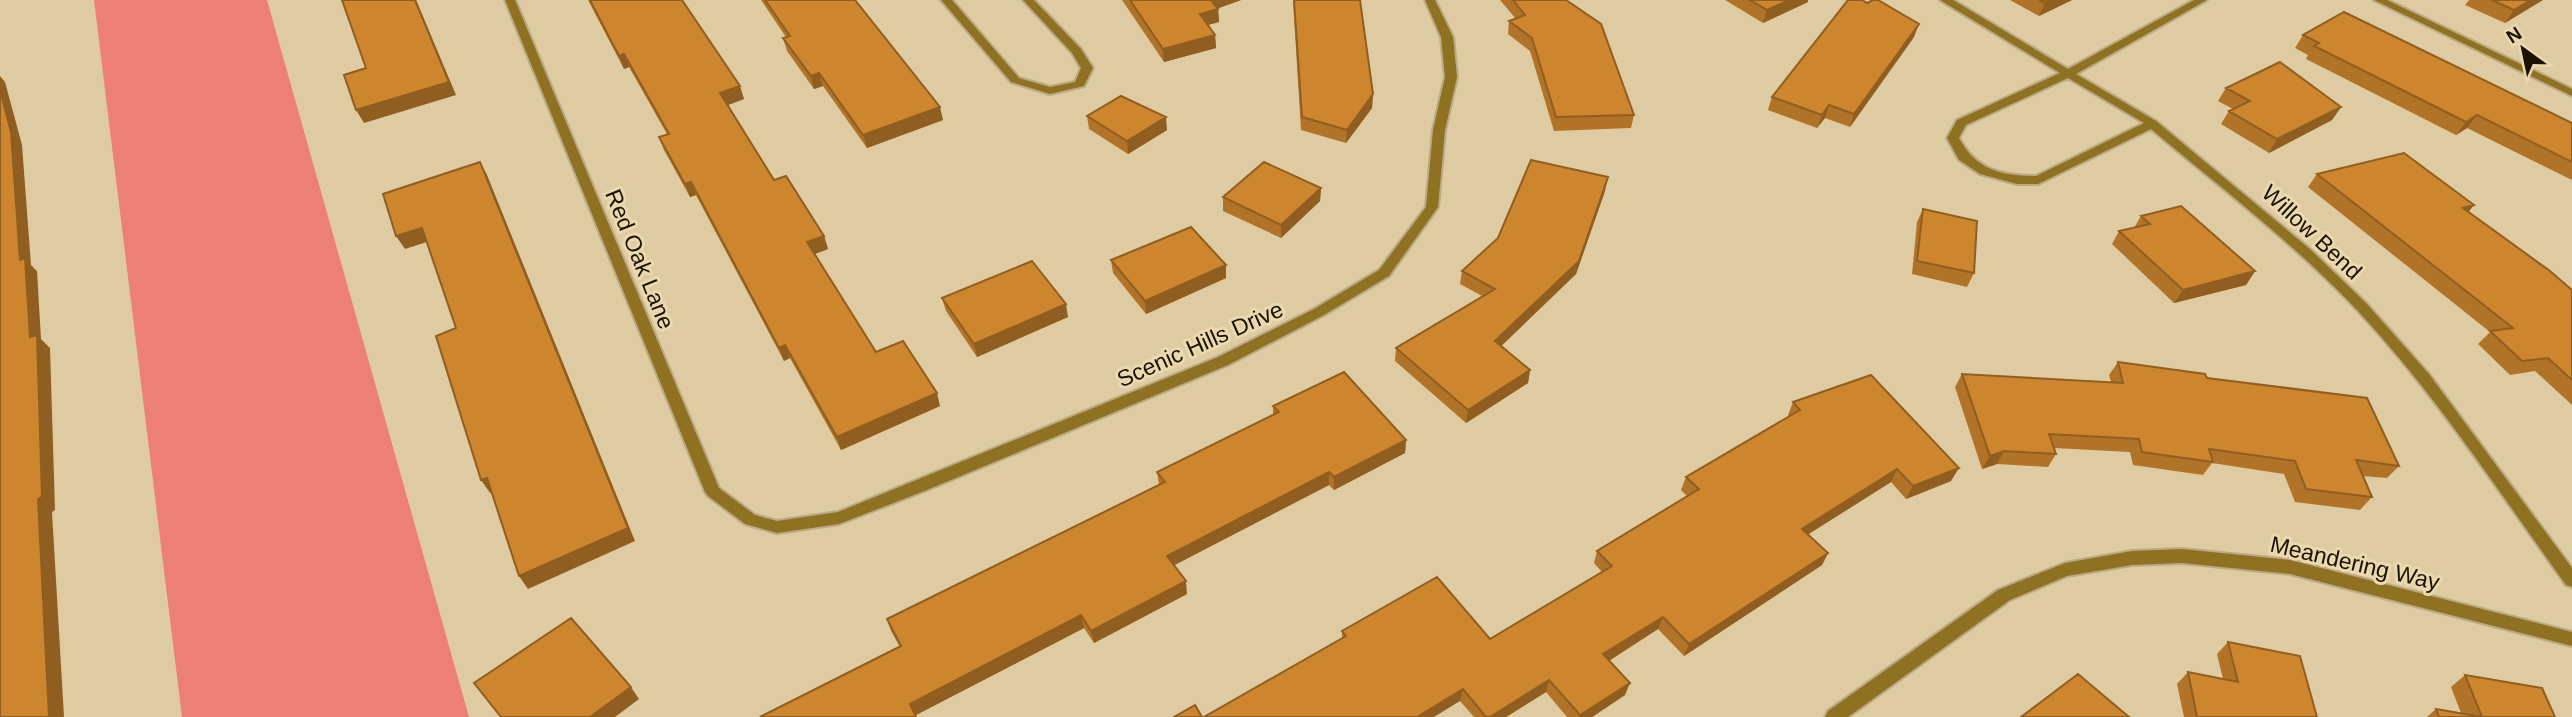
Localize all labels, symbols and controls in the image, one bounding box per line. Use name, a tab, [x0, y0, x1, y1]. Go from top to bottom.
north arrow	[2488, 14, 2558, 84]
text: N	[2503, 23, 2525, 48]
street label: Willow Bend	[2257, 179, 2367, 285]
street label: Red Oak Lane	[600, 185, 680, 333]
street label: Scenic Hills Drive	[1113, 296, 1287, 392]
street label: Meandering Way	[2268, 531, 2443, 595]

